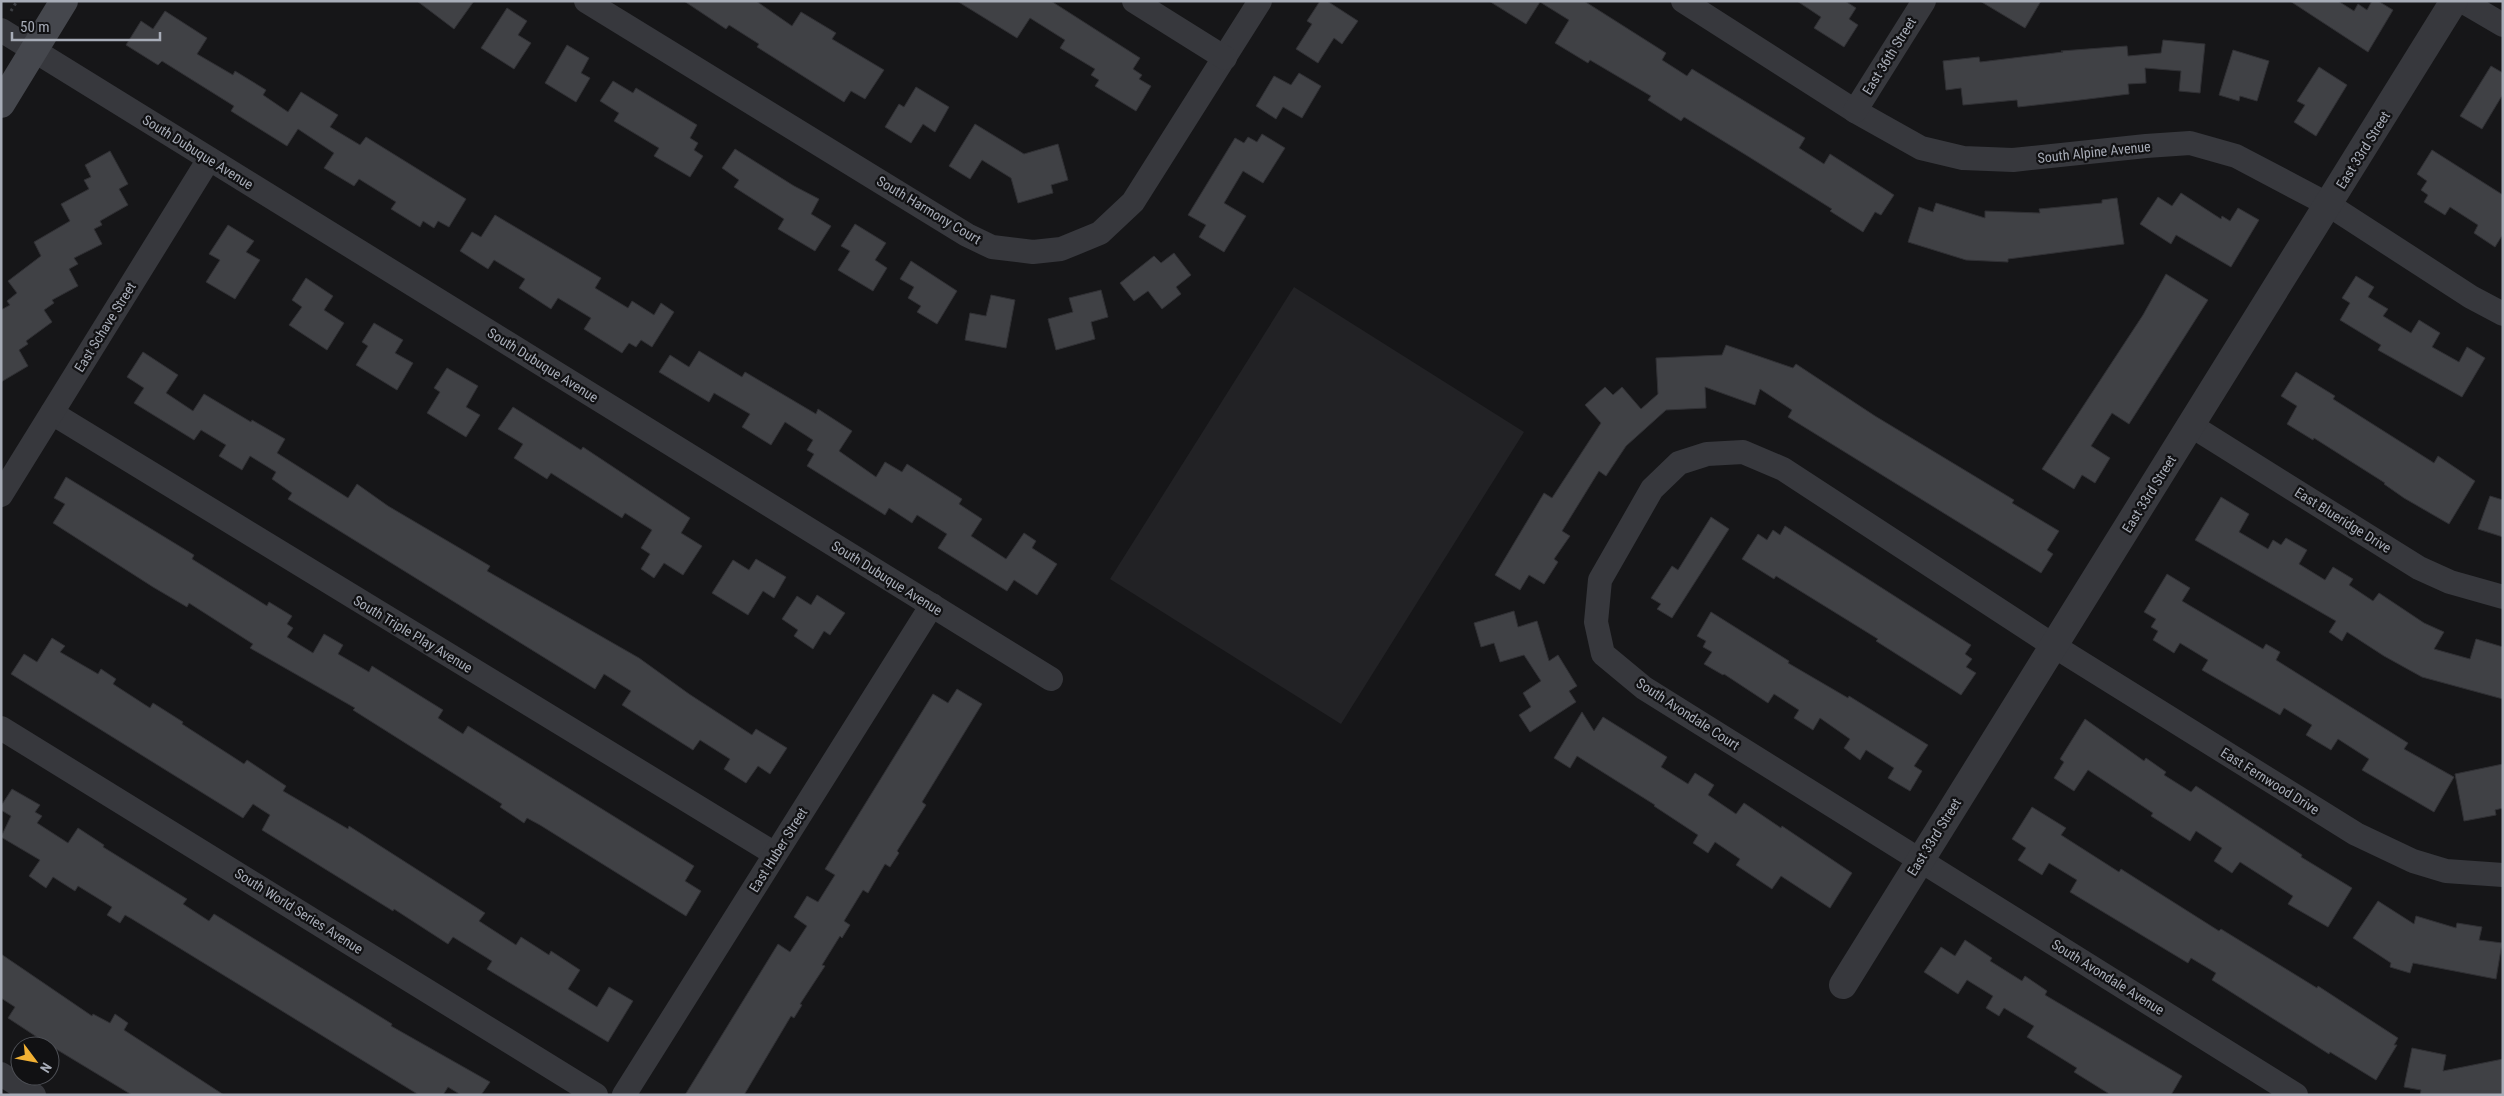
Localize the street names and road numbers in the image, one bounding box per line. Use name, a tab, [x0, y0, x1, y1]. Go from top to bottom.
street label: East 36th Street	[1859, 14, 1919, 98]
street label: East 33rd Street	[2333, 108, 2393, 192]
street label: South Dubuque Avenue	[140, 111, 257, 193]
street label: South Alpine Avenue	[2037, 138, 2152, 166]
street label: South Harmony Court	[874, 173, 984, 247]
street label: East Schave Street	[71, 279, 139, 375]
street label: South Dubuque Avenue	[485, 324, 602, 406]
street label: East 33rd Street	[2119, 452, 2179, 536]
street label: East Blueridge Drive	[2292, 484, 2395, 556]
street label: South Dubuque Avenue	[829, 537, 946, 619]
street label: South Triple Play Avenue	[351, 592, 476, 676]
street label: South Avondale Court	[1633, 675, 1743, 753]
street label: East Fernwood Drive	[2218, 744, 2322, 818]
street label: East 33rd Street	[1904, 795, 1964, 879]
street label: East Huber Street	[746, 805, 810, 895]
street label: South World Series Avenue	[232, 865, 366, 957]
street label: South Avondale Avenue	[2049, 936, 2168, 1018]

